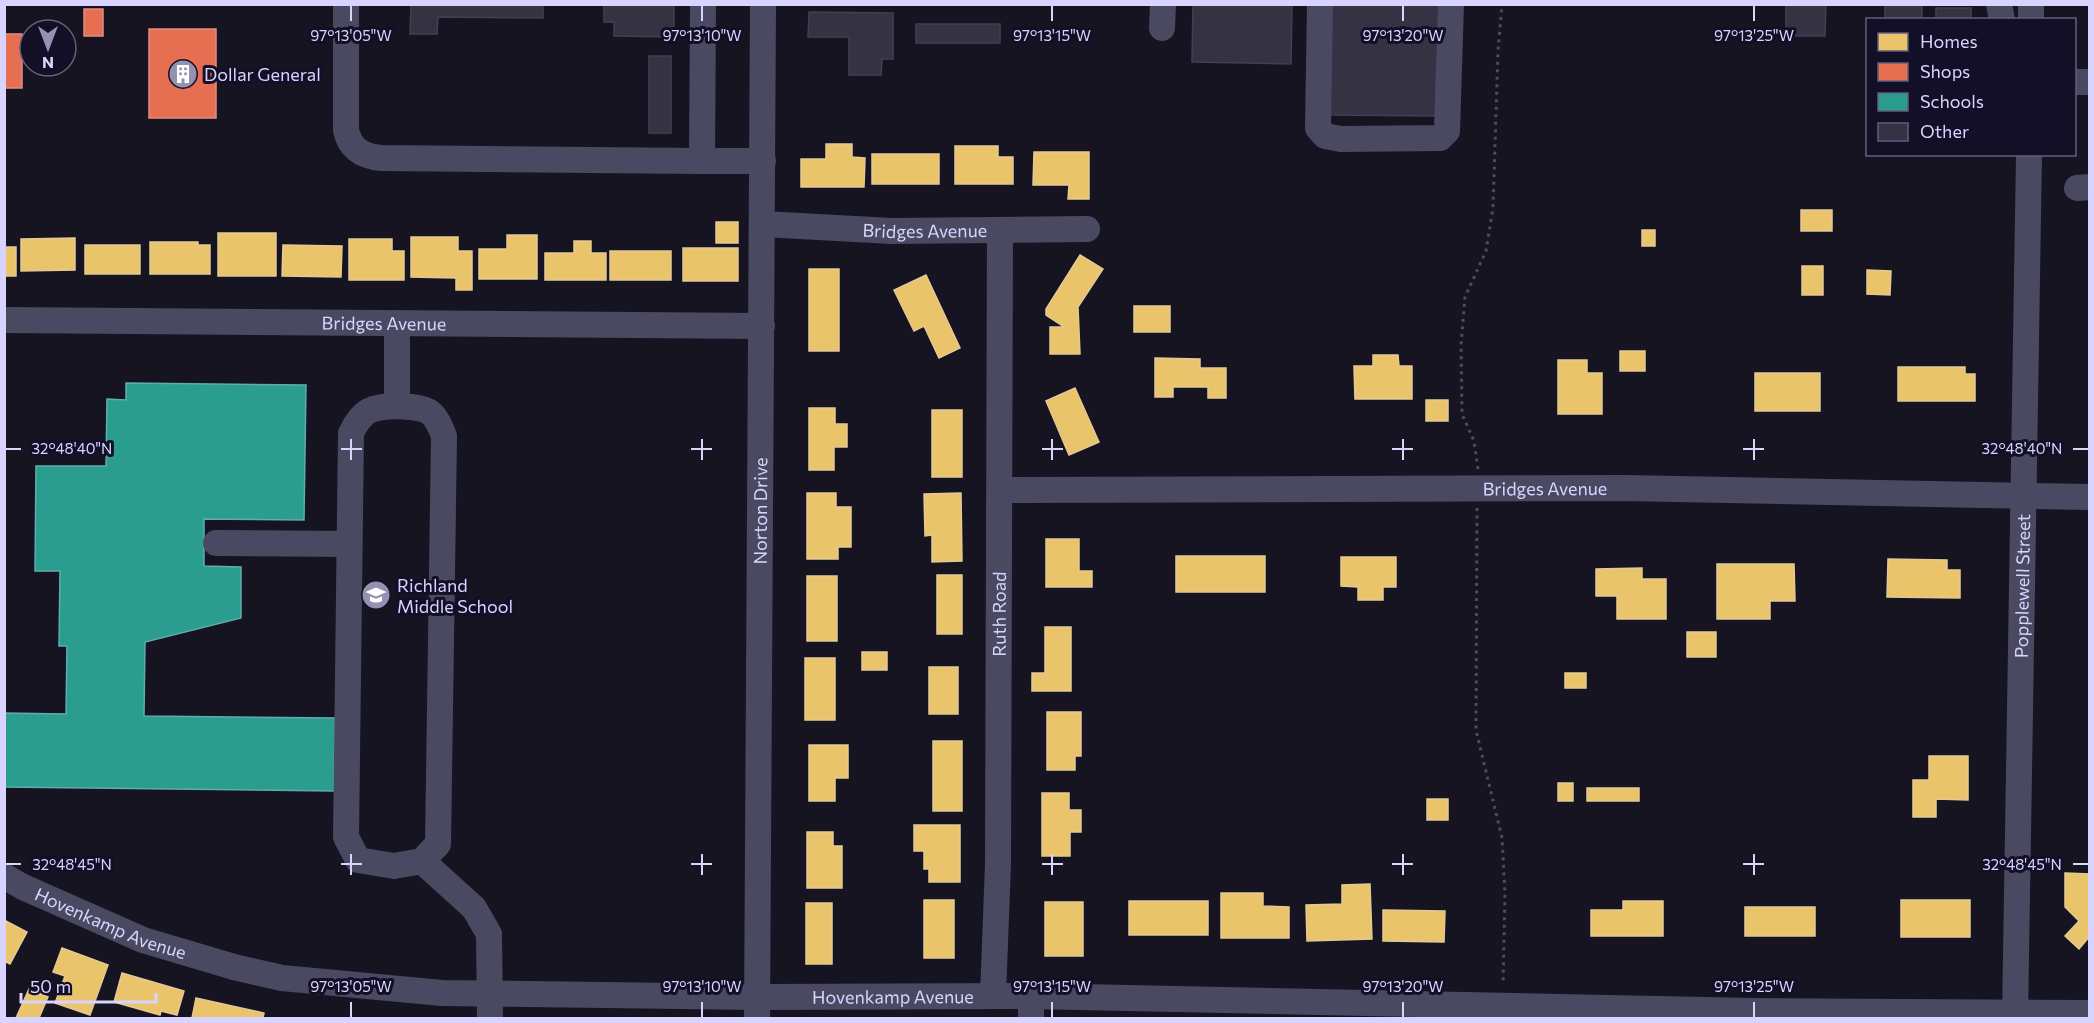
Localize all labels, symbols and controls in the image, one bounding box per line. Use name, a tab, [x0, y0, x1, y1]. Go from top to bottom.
north arrow	[18, 18, 78, 78]
legend	[1866, 18, 2076, 156]
text: 97°13'05"W	[310, 26, 392, 44]
text: 97°13'10"W	[662, 26, 742, 44]
text: 97°13'15"W	[1013, 26, 1091, 44]
text: 97°13'20"W	[1362, 26, 1444, 44]
text: 97°13'25"W	[1714, 26, 1794, 44]
text: Homes	[1920, 30, 1978, 52]
text: N	[42, 54, 54, 73]
building icon: Dollar General	[167, 58, 199, 90]
text: Shops	[1920, 60, 1970, 82]
place label: Dollar General	[204, 63, 321, 85]
text: Schools	[1920, 90, 1984, 112]
text: Other	[1920, 120, 1969, 142]
street label: Bridges Avenue	[862, 218, 987, 242]
street label: Bridges Avenue	[322, 312, 446, 335]
text: 32°48'40"N	[32, 439, 112, 457]
text: 32°48'40"N	[1982, 439, 2062, 457]
street label: Norton Drive	[749, 458, 771, 565]
street label: Bridges Avenue	[1483, 477, 1607, 499]
street label: Popplewell Street	[2010, 514, 2034, 658]
street label: Ruth Road	[988, 571, 1010, 657]
place label: Richland Middle School	[397, 574, 513, 617]
school or university icon: Richland Middle School	[360, 579, 392, 611]
text: 32°48'45"N	[32, 855, 112, 873]
text: 32°48'45"N	[1982, 855, 2062, 873]
street label: Hovenkamp Avenue	[32, 883, 189, 963]
scale bar	[21, 966, 156, 1004]
text: 50 m	[30, 975, 71, 997]
text: 97°13'05"W	[310, 977, 392, 995]
text: 97°13'10"W	[662, 977, 742, 995]
text: 97°13'15"W	[1013, 977, 1091, 995]
text: 97°13'20"W	[1362, 977, 1444, 995]
text: 97°13'25"W	[1714, 977, 1794, 995]
street label: Hovenkamp Avenue	[812, 985, 974, 1008]

